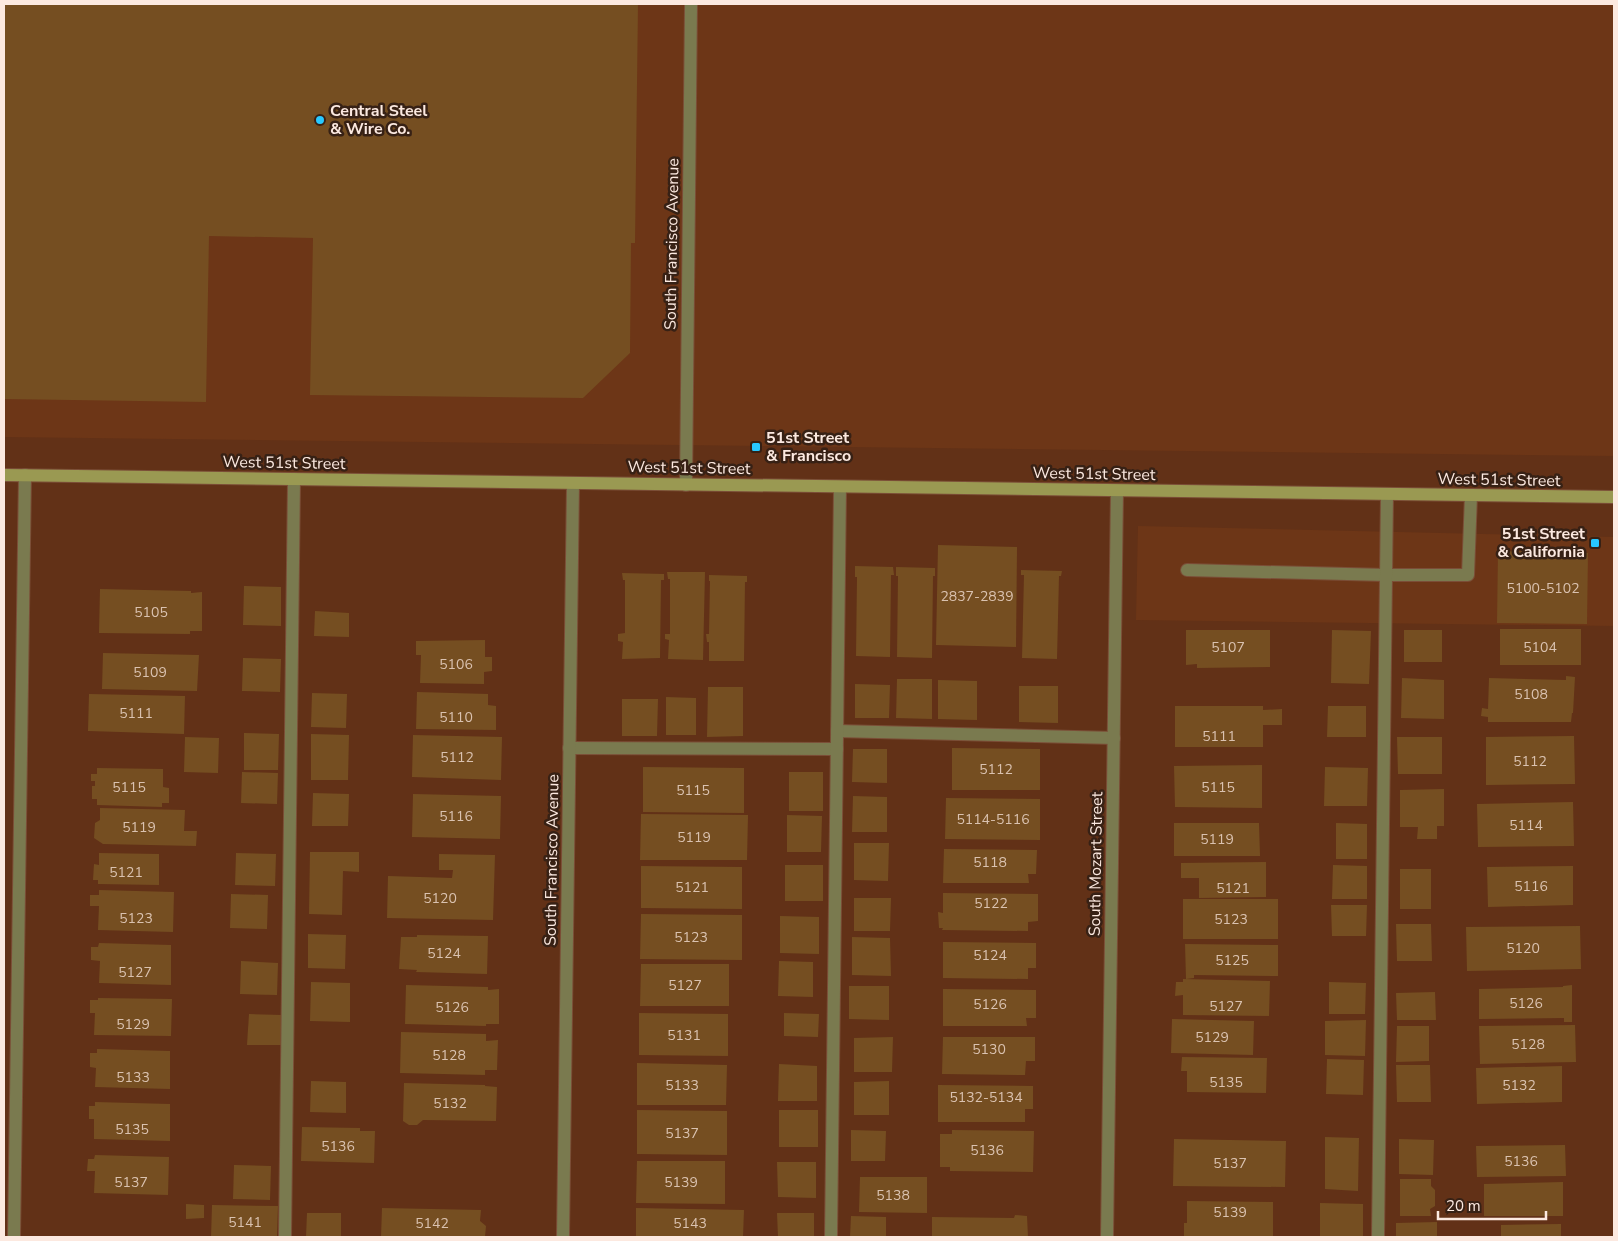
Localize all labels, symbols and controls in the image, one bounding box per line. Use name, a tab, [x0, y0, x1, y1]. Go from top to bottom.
place label: Central Steel & Wire Co.	[330, 100, 427, 140]
marker: Central Steel & Wire Co.	[314, 114, 326, 126]
street label: South Francisco Avenue	[660, 158, 684, 330]
place label: 51st Street & Francisco	[766, 427, 851, 467]
marker: 51st Street & Francisco	[750, 441, 762, 453]
street label: West 51st Street	[222, 451, 346, 475]
street label: West 51st Street	[627, 456, 751, 480]
street label: West 51st Street	[1032, 462, 1156, 486]
street label: West 51st Street	[1437, 468, 1561, 492]
place label: 51st Street & California	[1497, 523, 1586, 563]
marker: 51st Street & California	[1589, 537, 1601, 549]
house number: 5100-5102	[1506, 579, 1580, 598]
house number: 2837-2839	[940, 587, 1014, 606]
house number: 5105	[134, 603, 168, 622]
house number: 5107	[1211, 638, 1245, 657]
house number: 5104	[1523, 638, 1557, 657]
house number: 5106	[439, 655, 473, 674]
house number: 5109	[133, 663, 167, 682]
house number: 5108	[1514, 685, 1548, 704]
house number: 5111	[119, 704, 153, 723]
house number: 5110	[439, 708, 473, 727]
house number: 5111	[1202, 727, 1236, 746]
house number: 5112	[440, 748, 474, 767]
house number: 5112	[1513, 752, 1547, 771]
house number: 5112	[979, 760, 1013, 779]
street label: South Francisco Avenue	[540, 774, 564, 946]
house number: 5115	[112, 778, 146, 797]
house number: 5115	[1201, 778, 1235, 797]
house number: 5115	[676, 781, 710, 800]
street label: South Mozart Street	[1084, 791, 1108, 936]
house number: 5116	[439, 807, 473, 826]
house number: 5114-5116	[956, 810, 1030, 829]
house number: 5114	[1509, 816, 1543, 835]
house number: 5119	[122, 818, 156, 837]
house number: 5119	[677, 828, 711, 847]
house number: 5119	[1200, 830, 1234, 849]
house number: 5118	[973, 853, 1007, 872]
house number: 5121	[109, 863, 143, 882]
house number: 5116	[1514, 877, 1548, 896]
house number: 5121	[675, 878, 709, 897]
house number: 5121	[1216, 879, 1250, 898]
house number: 5120	[423, 889, 457, 908]
house number: 5122	[974, 894, 1008, 913]
house number: 5123	[119, 909, 153, 928]
house number: 5123	[1214, 910, 1248, 929]
house number: 5123	[674, 928, 708, 947]
house number: 5120	[1506, 939, 1540, 958]
house number: 5124	[427, 944, 461, 963]
house number: 5124	[973, 946, 1007, 965]
house number: 5125	[1215, 951, 1249, 970]
house number: 5127	[118, 963, 152, 982]
house number: 5127	[668, 976, 702, 995]
house number: 5126	[1509, 994, 1543, 1013]
house number: 5126	[973, 995, 1007, 1014]
house number: 5127	[1209, 997, 1243, 1016]
house number: 5126	[435, 998, 469, 1017]
house number: 5129	[116, 1015, 150, 1034]
house number: 5131	[667, 1026, 701, 1045]
house number: 5129	[1195, 1028, 1229, 1047]
house number: 5128	[1511, 1035, 1545, 1054]
house number: 5130	[972, 1040, 1006, 1059]
house number: 5128	[432, 1046, 466, 1065]
house number: 5133	[116, 1068, 150, 1087]
house number: 5135	[1209, 1073, 1243, 1092]
house number: 5133	[665, 1076, 699, 1095]
house number: 5132	[1502, 1076, 1536, 1095]
house number: 5132-5134	[949, 1088, 1023, 1107]
house number: 5132	[433, 1094, 467, 1113]
house number: 5135	[115, 1120, 149, 1139]
house number: 5137	[665, 1124, 699, 1143]
house number: 5136	[321, 1137, 355, 1156]
house number: 5136	[970, 1141, 1004, 1160]
house number: 5136	[1504, 1152, 1538, 1171]
house number: 5137	[1213, 1154, 1247, 1173]
house number: 5137	[114, 1173, 148, 1192]
house number: 5139	[664, 1173, 698, 1192]
house number: 5138	[876, 1186, 910, 1205]
scale bar	[1438, 1188, 1546, 1220]
text: 20 m	[1446, 1196, 1481, 1216]
house number: 5139	[1213, 1203, 1247, 1222]
house number: 5141	[228, 1213, 262, 1232]
house number: 5142	[415, 1214, 449, 1233]
house number: 5143	[673, 1214, 707, 1233]

